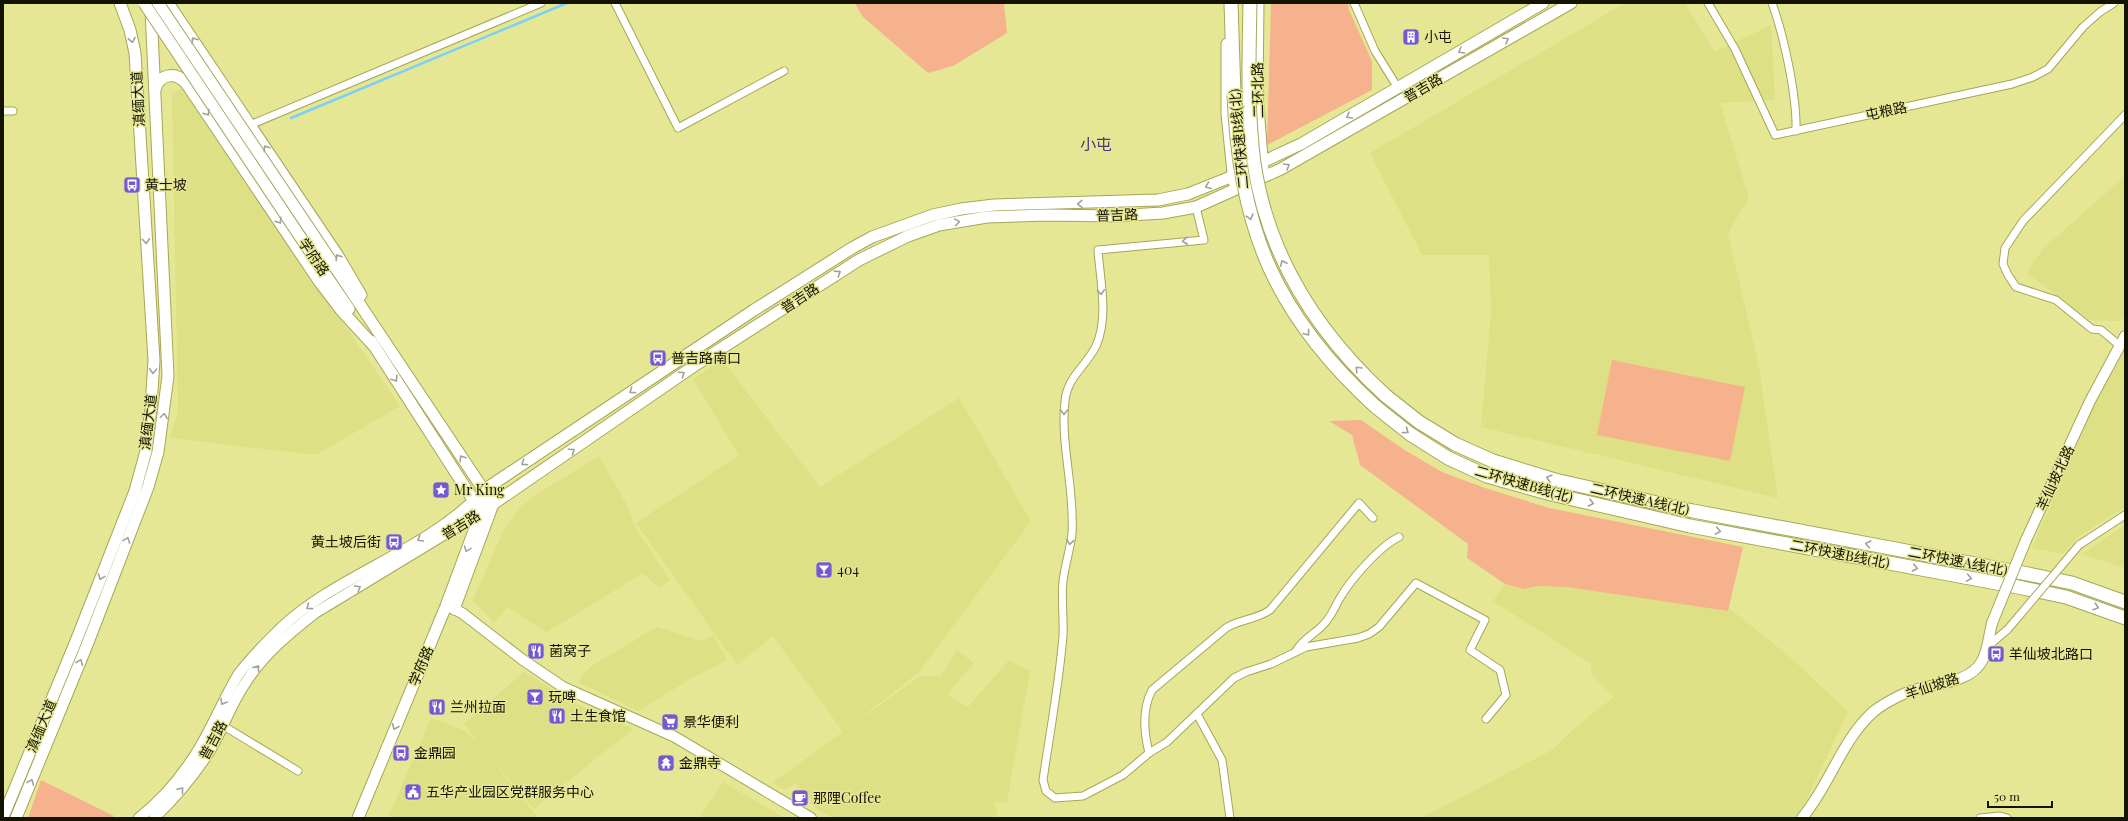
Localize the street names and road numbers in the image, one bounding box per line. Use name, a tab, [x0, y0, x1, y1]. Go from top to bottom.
street label: 二环北路	[1248, 62, 1267, 118]
street label: 普吉路	[1400, 69, 1446, 106]
street label: 滇缅大道	[127, 71, 148, 127]
street label: 二环快速B线(北)	[1225, 88, 1252, 190]
street label: 屯粮路	[1863, 97, 1908, 124]
street label: 普吉路	[1096, 204, 1138, 225]
street label: 学府路	[295, 234, 334, 279]
street label: 普吉路	[777, 278, 823, 317]
street label: 滇缅大道	[135, 393, 160, 451]
street label: 羊仙坡北路	[2031, 442, 2078, 514]
street label: 二环快速B线(北)	[1473, 460, 1575, 507]
street label: 二环快速A线(北)	[1589, 478, 1691, 519]
street label: 普吉路	[438, 505, 484, 544]
street label: 二环快速B线(北)	[1789, 535, 1891, 572]
street label: 二环快速A线(北)	[1907, 542, 2010, 579]
street label: 学府路	[404, 643, 437, 689]
street label: 羊仙坡路	[1902, 668, 1961, 703]
street label: 滇缅大道	[21, 696, 60, 755]
street label: 普吉路	[194, 717, 231, 763]

